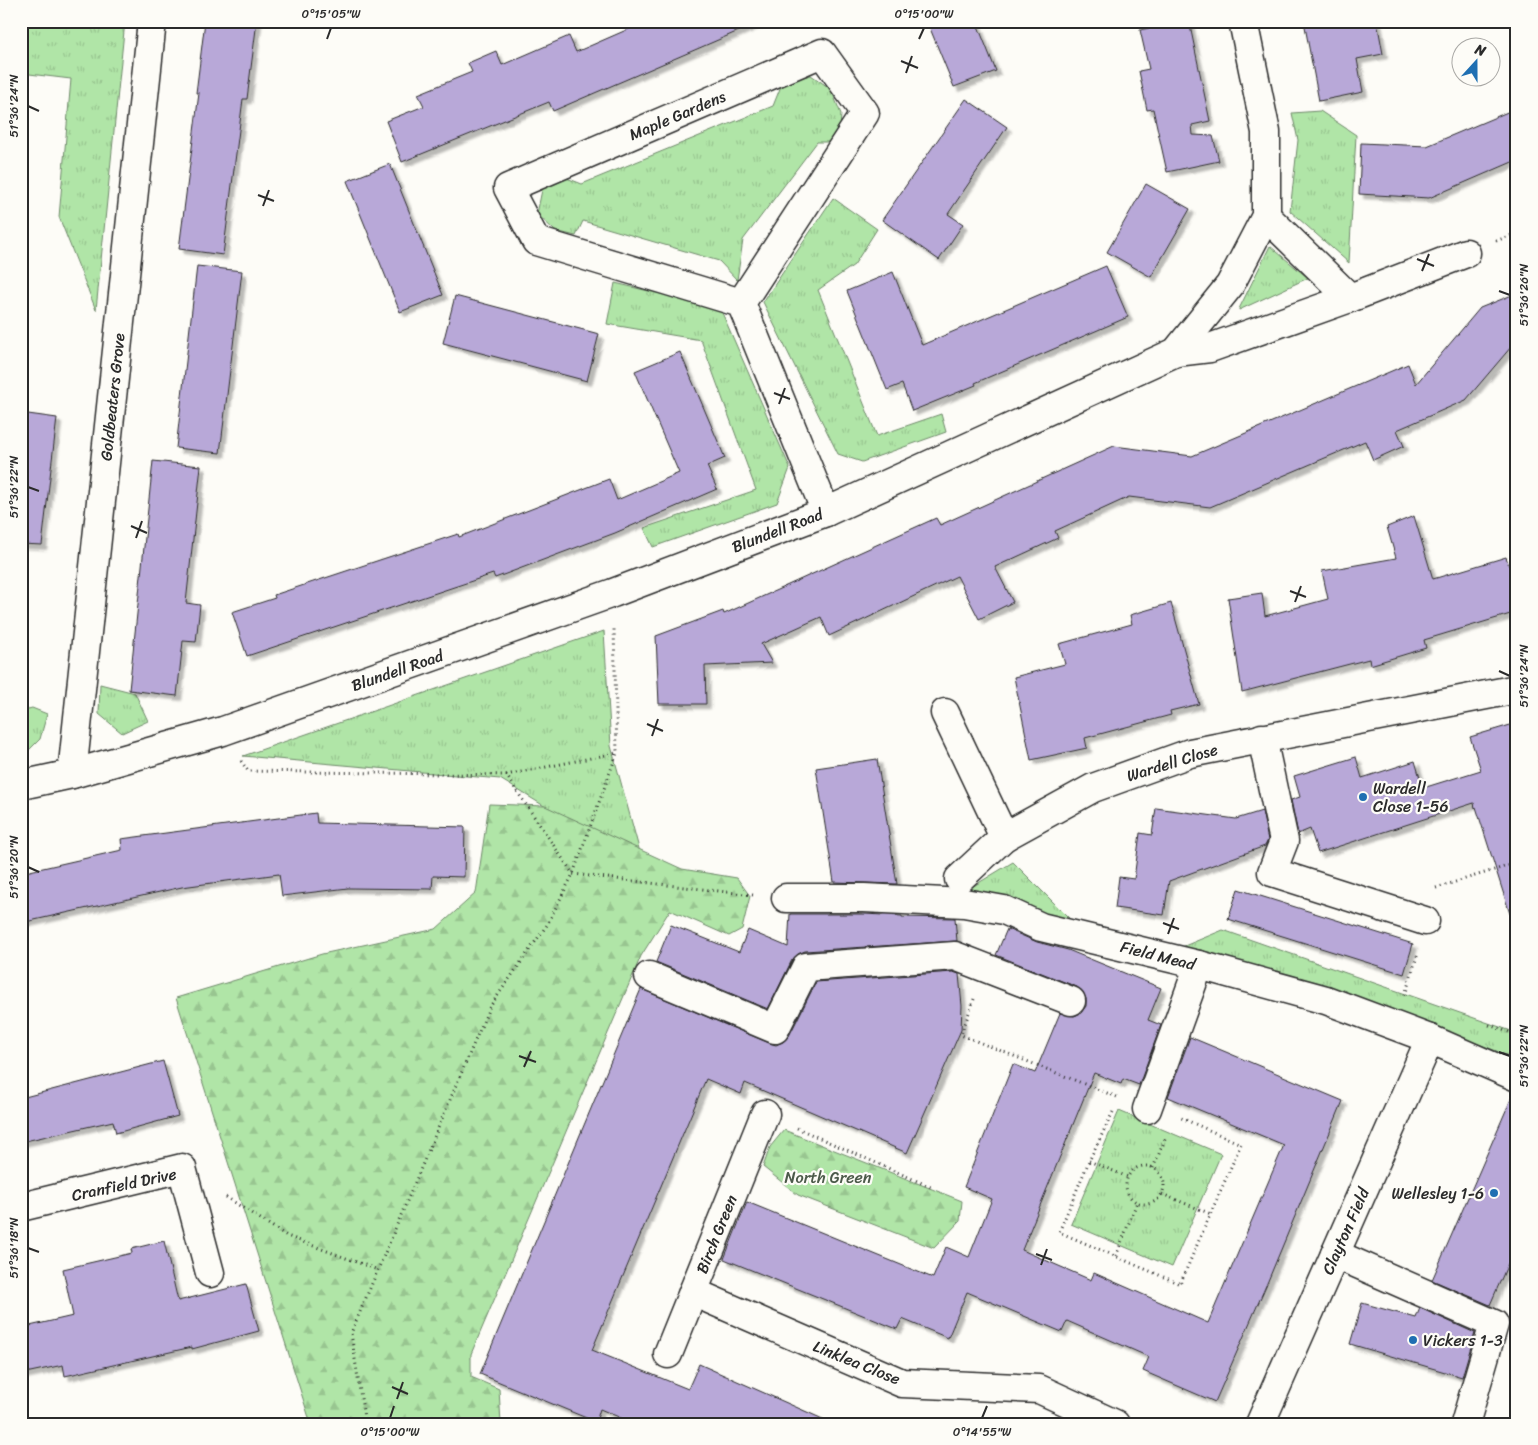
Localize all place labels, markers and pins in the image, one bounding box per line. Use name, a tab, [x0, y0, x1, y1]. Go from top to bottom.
place label: Wardell Close 1-56	[1373, 774, 1449, 821]
marker: Wardell Close 1-56	[1357, 791, 1369, 803]
place label: Wellesley 1-6	[1391, 1179, 1484, 1208]
marker: Wellesley 1-6	[1488, 1187, 1500, 1199]
place label: Vickers 1-3	[1423, 1326, 1503, 1355]
marker: Vickers 1-3	[1407, 1334, 1419, 1346]

